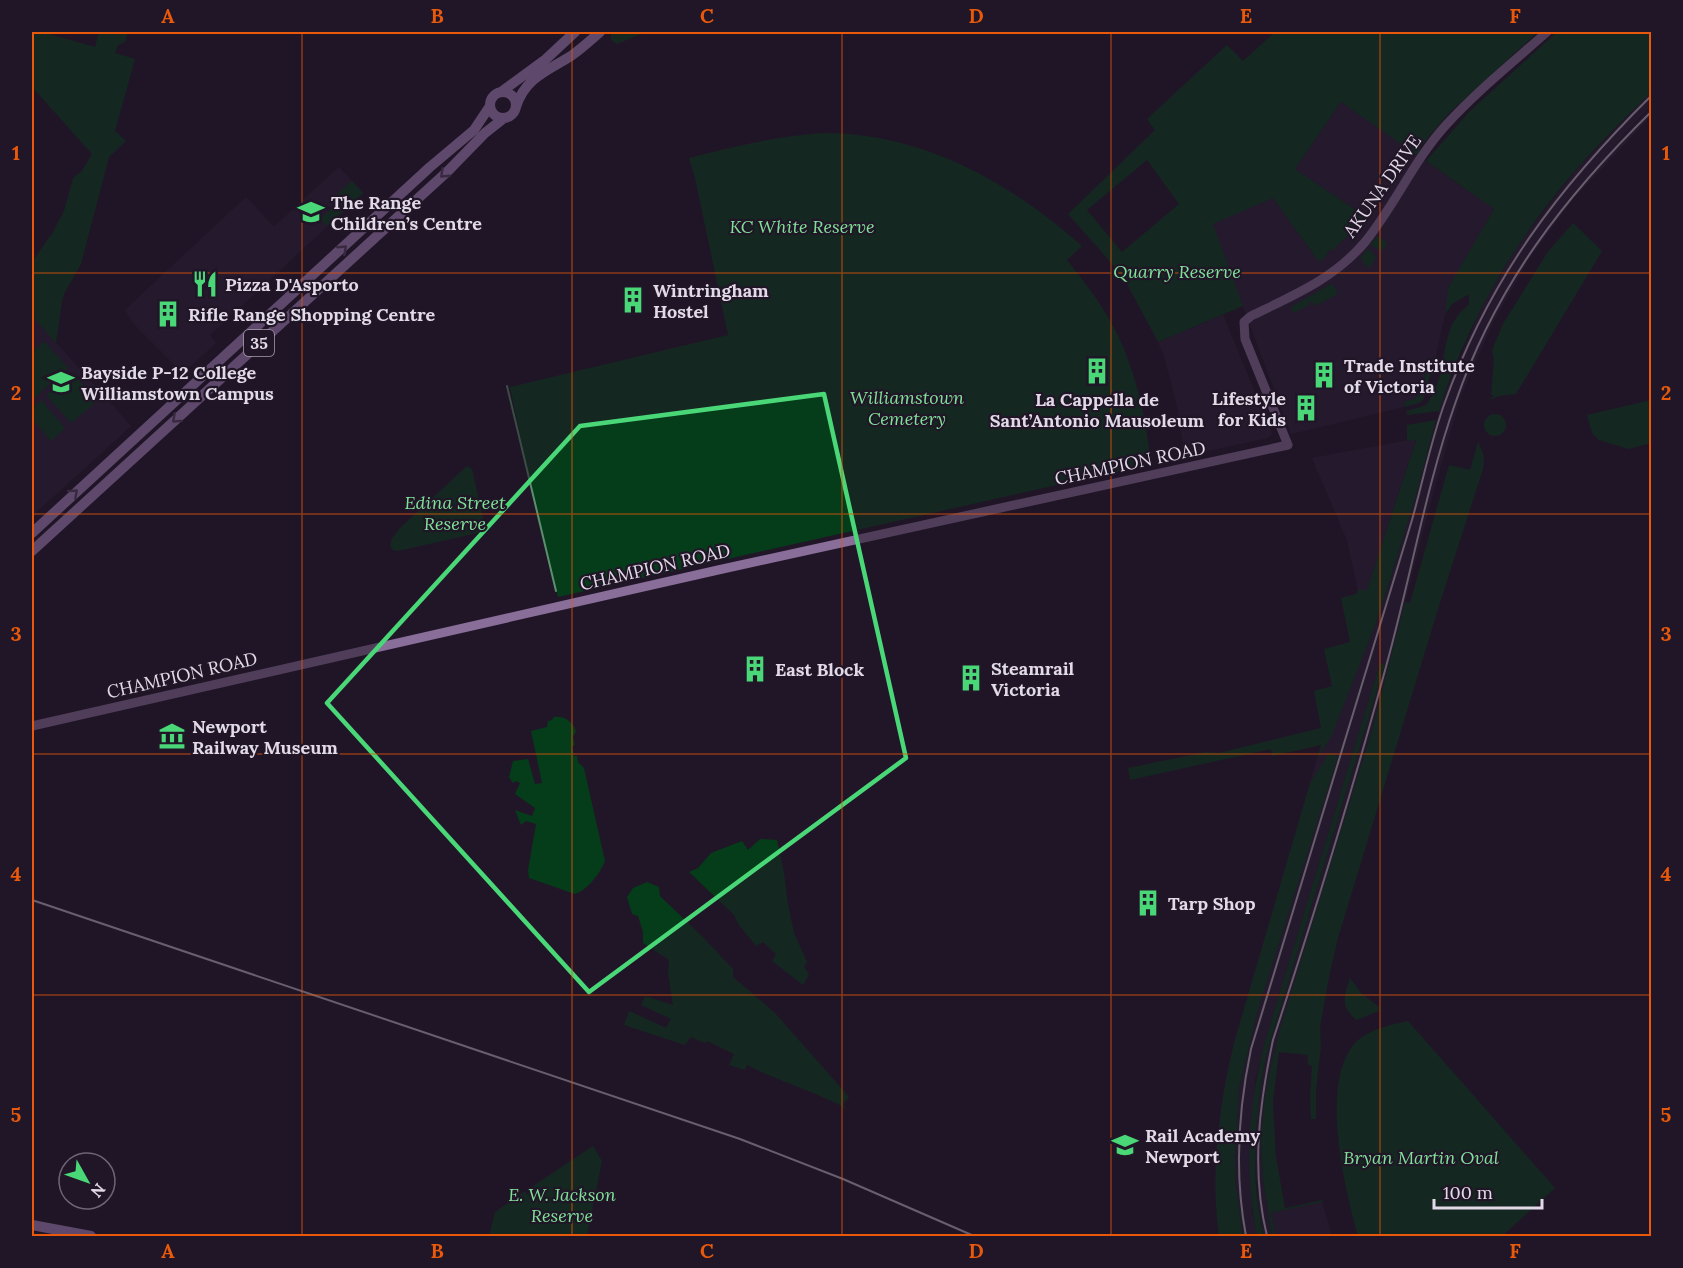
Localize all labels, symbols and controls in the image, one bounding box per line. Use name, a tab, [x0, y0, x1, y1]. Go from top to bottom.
text: A	[161, 3, 175, 28]
text: B	[430, 3, 444, 28]
text: C	[700, 3, 714, 28]
text: D	[968, 3, 984, 28]
text: E	[1240, 3, 1252, 28]
text: F	[1509, 3, 1521, 28]
street label: AKUNA DRIVE	[1337, 130, 1426, 243]
text: 1	[12, 140, 20, 165]
text: 1	[1662, 140, 1670, 165]
one-way arrow	[440, 167, 451, 178]
place label: The Range Children’s Centre	[331, 191, 482, 235]
school or university icon: The Range Children’s Centre	[296, 197, 326, 227]
park label: KC White Reserve	[729, 215, 875, 238]
one-way arrow	[336, 245, 347, 256]
park label: Quarry Reserve	[1113, 260, 1241, 283]
restaurant icon: Pizza D'Asporto	[190, 269, 220, 299]
place label: Pizza D'Asporto	[225, 273, 359, 296]
place label: Wintringham Hostel	[653, 279, 769, 323]
building icon: Wintringham Hostel	[618, 285, 648, 315]
building icon: Rifle Range Shopping Centre	[153, 299, 183, 329]
place label: Rifle Range Shopping Centre	[188, 303, 436, 326]
road number: 35	[244, 330, 274, 356]
place label: Trade Institute of Victoria	[1344, 354, 1475, 398]
building icon: La Cappella de Sant’Antonio Mausoleum	[1082, 356, 1112, 386]
building icon: Trade Institute of Victoria	[1309, 360, 1339, 390]
place label: Bayside P-12 College Williamstown Campus	[81, 361, 274, 405]
school or university icon: Bayside P-12 College Williamstown Campus	[46, 367, 76, 397]
text: 2	[11, 380, 21, 405]
text: 2	[1661, 380, 1671, 405]
park label: Williamstown Cemetery	[850, 386, 964, 430]
place label: Lifestyle for Kids	[1212, 387, 1286, 431]
place label: La Cappella de Sant’Antonio Mausoleum	[990, 388, 1205, 432]
building icon: Lifestyle for Kids	[1291, 393, 1321, 423]
one-way arrow	[172, 412, 183, 423]
street label: CHAMPION ROAD	[1052, 436, 1208, 490]
one-way arrow	[68, 489, 78, 500]
park label: Edina Street Reserve	[404, 491, 506, 535]
street label: CHAMPION ROAD	[578, 539, 732, 595]
text: 3	[10, 621, 22, 646]
text: 3	[1660, 621, 1672, 646]
street label: CHAMPION ROAD	[105, 647, 259, 703]
building icon: East Block	[740, 654, 770, 684]
place label: Steamrail Victoria	[991, 657, 1075, 701]
place label: East Block	[775, 658, 864, 681]
building icon: Steamrail Victoria	[956, 663, 986, 693]
place label: Newport Railway Museum	[192, 715, 338, 759]
museum icon: Newport Railway Museum	[157, 721, 187, 751]
text: 4	[11, 861, 22, 886]
text: 4	[1661, 861, 1672, 886]
building icon: Tarp Shop	[1133, 888, 1163, 918]
place label: Tarp Shop	[1168, 892, 1256, 915]
text: 5	[11, 1102, 22, 1127]
text: 5	[1661, 1102, 1672, 1127]
place label: Rail Academy Newport	[1145, 1124, 1260, 1168]
school or university icon: Rail Academy Newport	[1110, 1130, 1140, 1160]
park label: Bryan Martin Oval	[1343, 1146, 1499, 1169]
north arrow	[57, 1151, 117, 1211]
scale bar	[1434, 1172, 1542, 1210]
text: N	[87, 1179, 110, 1202]
text: 100 m	[1443, 1181, 1493, 1204]
park label: E. W. Jackson Reserve	[508, 1183, 616, 1227]
text: A	[161, 1238, 175, 1263]
text: B	[430, 1238, 444, 1263]
text: C	[700, 1238, 714, 1263]
text: D	[968, 1238, 984, 1263]
text: E	[1240, 1238, 1252, 1263]
text: F	[1509, 1238, 1521, 1263]

